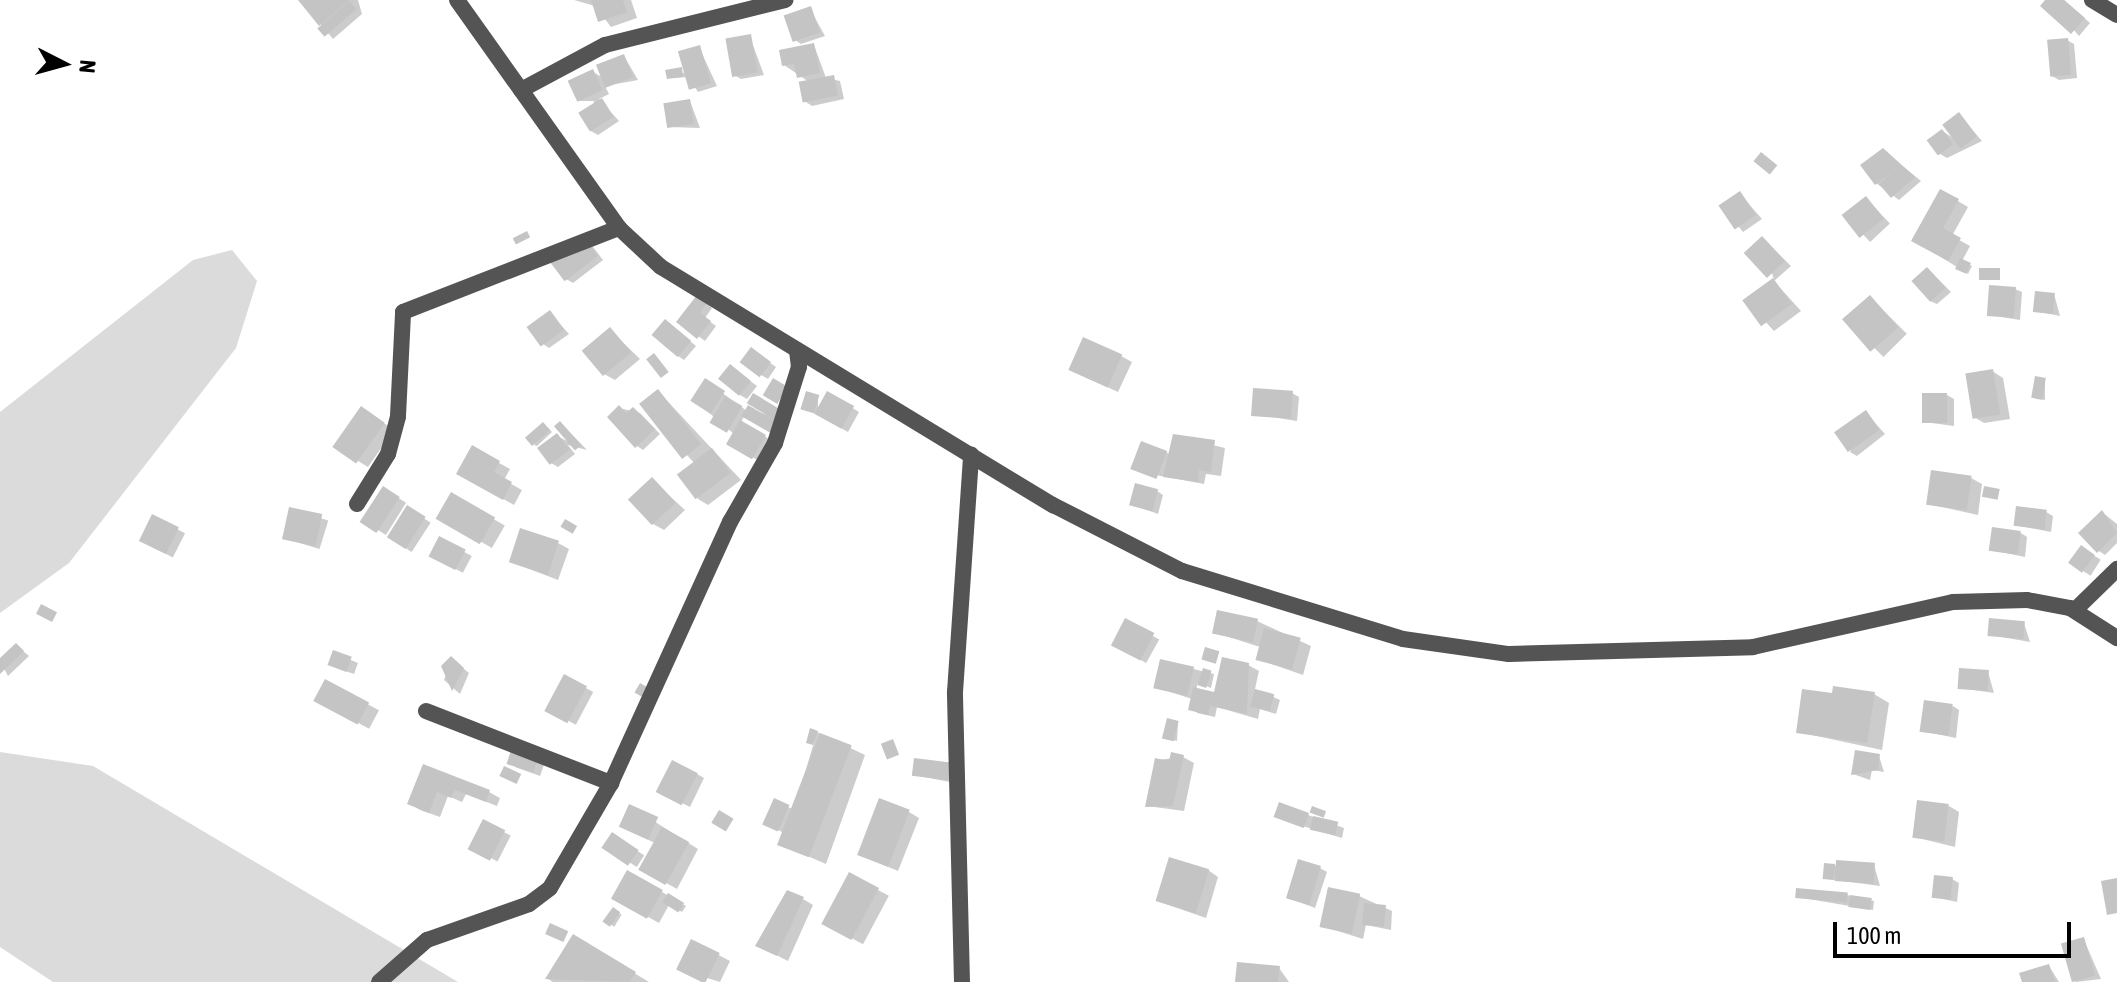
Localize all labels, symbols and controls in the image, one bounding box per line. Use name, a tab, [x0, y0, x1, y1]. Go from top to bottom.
north arrow	[24, 24, 104, 104]
text: N	[74, 59, 101, 74]
scale bar	[1837, 906, 2075, 956]
text: 100 m	[1847, 922, 1901, 949]

